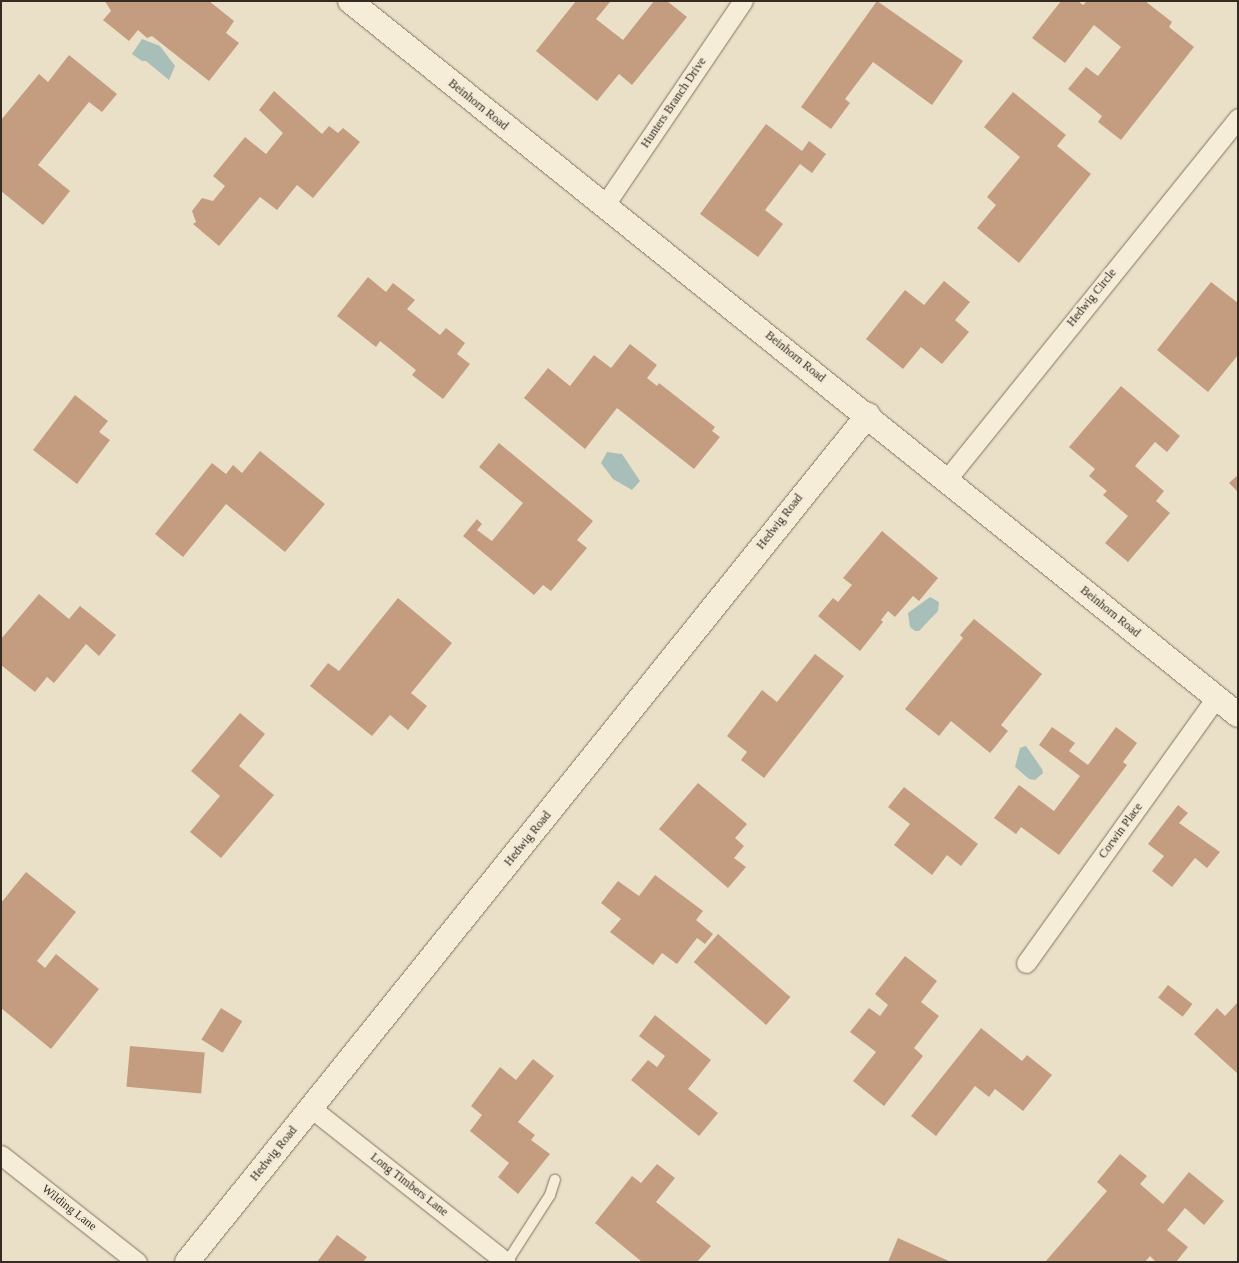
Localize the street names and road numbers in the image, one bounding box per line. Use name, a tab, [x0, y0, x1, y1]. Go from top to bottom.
street label: Hunters Branch Drive	[638, 55, 710, 151]
street label: Beinhorn Road	[445, 76, 511, 134]
street label: Hedwig Circle	[1064, 266, 1120, 330]
street label: Beinhorn Road	[762, 328, 828, 386]
street label: Hedwig Road	[754, 491, 806, 553]
street label: Beinhorn Road	[1077, 583, 1143, 641]
street label: Corwin Place	[1096, 800, 1146, 862]
street label: Hedwig Road	[502, 809, 554, 869]
street label: Hedwig Road	[248, 1124, 300, 1184]
street label: Long Timbers Lane	[367, 1150, 451, 1220]
street label: Wilding Lane	[39, 1182, 99, 1234]

